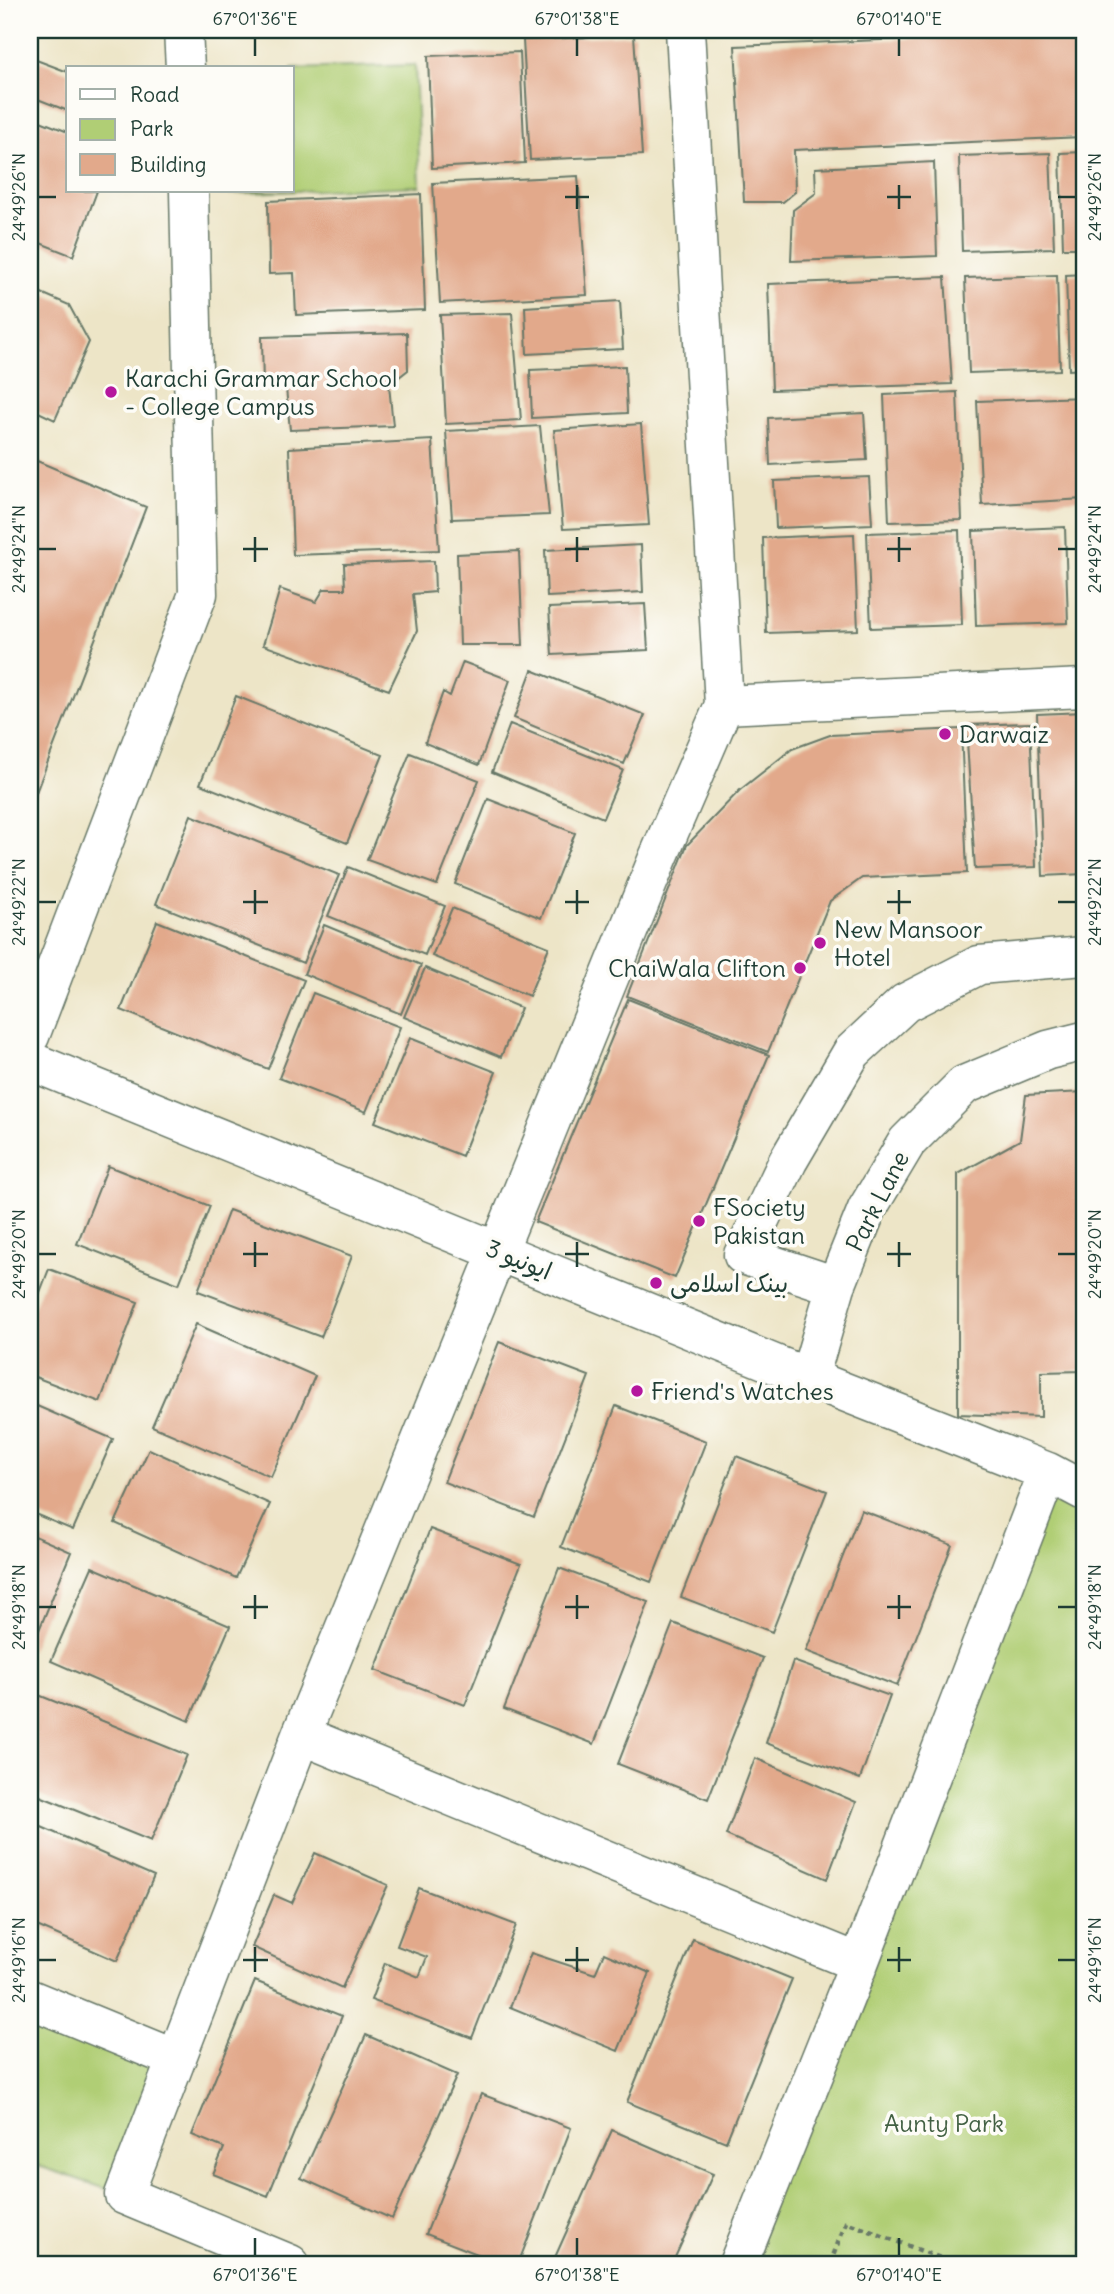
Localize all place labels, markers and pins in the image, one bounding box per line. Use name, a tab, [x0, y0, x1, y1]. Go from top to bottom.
place label: Karachi Grammar School - College Campus	[125, 363, 397, 421]
marker: Karachi Grammar School - College Campus	[103, 384, 119, 400]
place label: Darwaiz	[959, 719, 1049, 749]
marker: Darwaiz	[937, 726, 953, 742]
place label: New Mansoor Hotel	[834, 914, 983, 972]
marker: New Mansoor Hotel	[812, 935, 828, 951]
place label: ChaiWala Clifton	[608, 953, 786, 983]
marker: ChaiWala Clifton	[792, 960, 808, 976]
place label: FSociety Pakistan	[713, 1192, 806, 1250]
marker: FSociety Pakistan	[691, 1213, 707, 1229]
place label: بینک اسلامی	[670, 1268, 788, 1299]
marker: بینک اسلامی	[648, 1275, 664, 1291]
place label: Friend's Watches	[651, 1376, 834, 1406]
marker: Friend's Watches	[629, 1383, 645, 1399]

